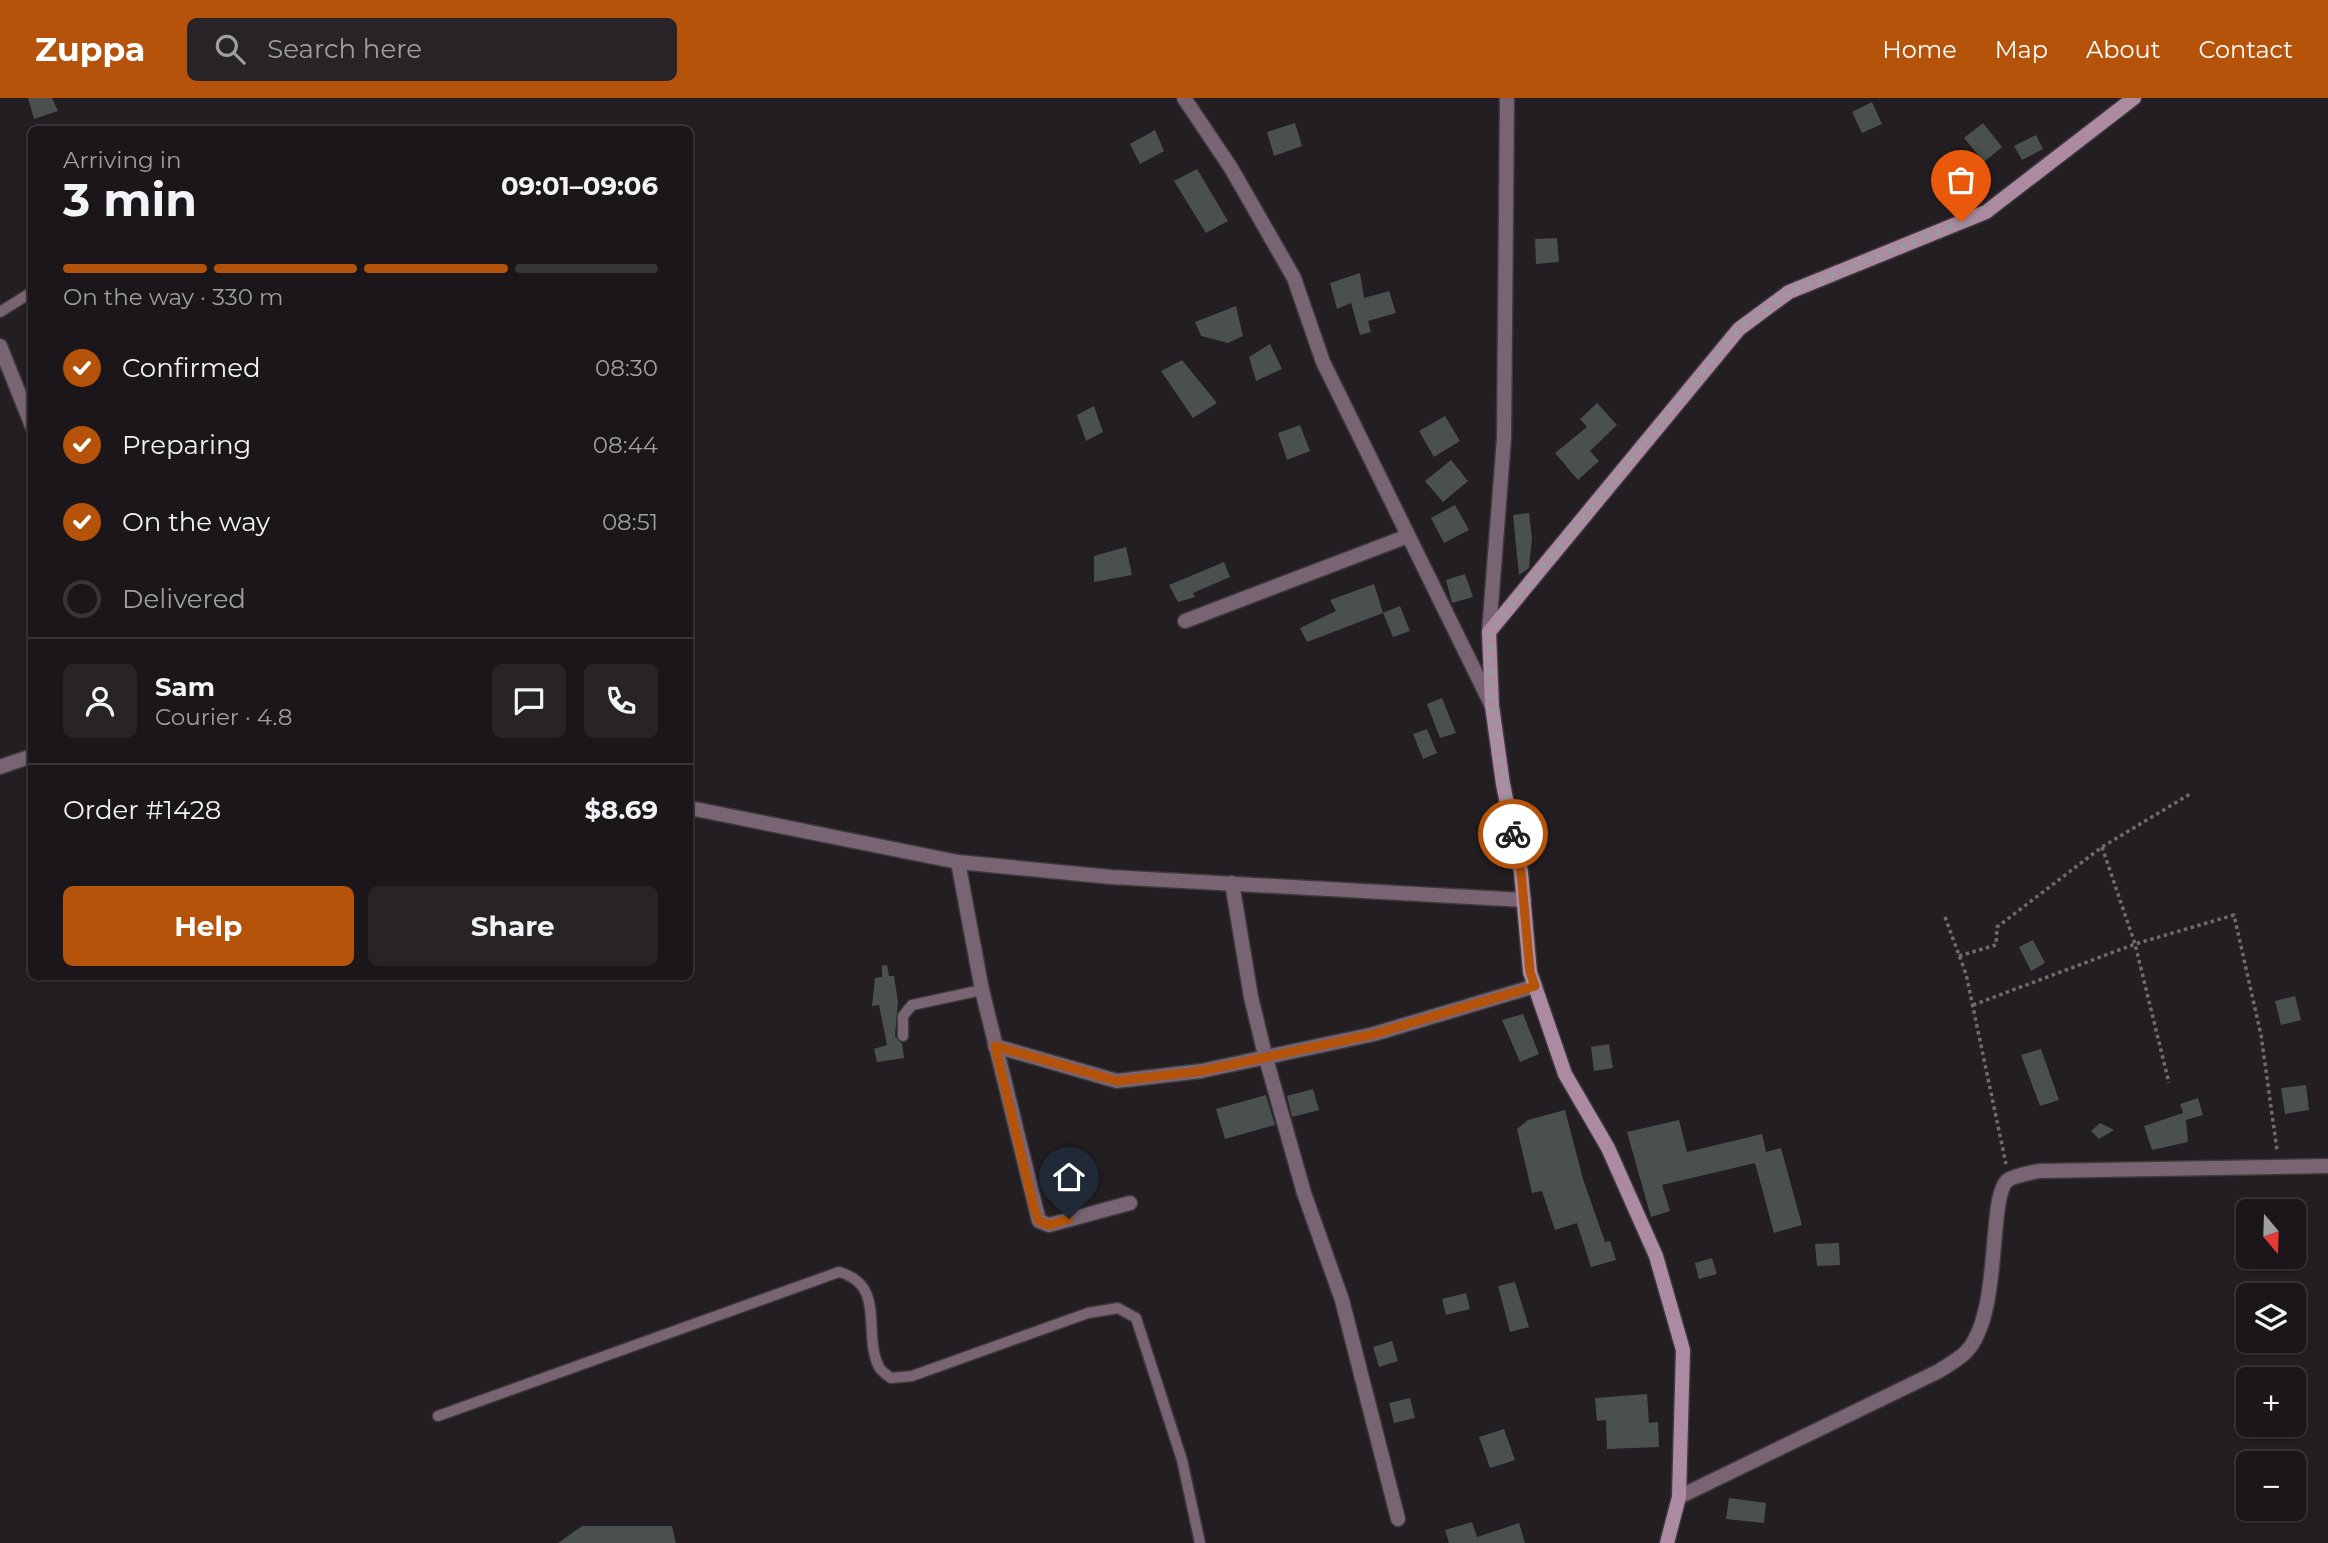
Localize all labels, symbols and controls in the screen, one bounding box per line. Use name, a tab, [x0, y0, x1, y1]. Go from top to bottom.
search box	[187, 18, 677, 81]
text: Zuppa	[35, 29, 145, 69]
icon: search	[211, 30, 249, 68]
text: Search here	[267, 33, 422, 65]
text: Home	[1882, 35, 1957, 64]
text: Map	[1995, 35, 2048, 64]
text: About	[2086, 35, 2160, 64]
text: Contact	[2198, 35, 2293, 64]
text: Arriving in	[63, 146, 182, 174]
pin	[1931, 150, 1991, 222]
icon: bag	[1942, 161, 1980, 199]
text: 09:01–09:06	[501, 170, 658, 202]
text: 3 min	[63, 171, 197, 228]
text: On the way · 330 m	[63, 283, 283, 311]
icon: check	[63, 349, 101, 387]
text: Confirmed	[122, 352, 261, 384]
text: 08:30	[595, 354, 658, 382]
icon: check	[63, 426, 101, 464]
text: Preparing	[122, 429, 251, 461]
text: 08:44	[593, 431, 658, 459]
icon: check	[63, 503, 101, 541]
text: On the way	[122, 506, 270, 538]
text: 08:51	[602, 508, 658, 536]
text: Delivered	[122, 583, 246, 615]
button: person	[63, 664, 137, 738]
button: chat	[492, 664, 566, 738]
button: phone	[584, 664, 658, 738]
text: Sam	[155, 671, 215, 703]
text: Courier · 4.8	[155, 703, 292, 731]
text: Order #1428	[63, 794, 221, 826]
text: $8.69	[584, 794, 658, 826]
courier	[1478, 799, 1548, 869]
icon: bike	[1494, 815, 1532, 853]
button: Help	[63, 886, 354, 966]
button: Share	[368, 886, 658, 966]
pin	[1039, 1147, 1099, 1219]
icon: home	[1050, 1158, 1088, 1196]
north arrow	[2236, 1199, 2306, 1269]
map controls	[2236, 1199, 2306, 1521]
button: layers	[2236, 1283, 2306, 1353]
button: +	[2236, 1367, 2306, 1437]
button: −	[2236, 1451, 2306, 1521]

